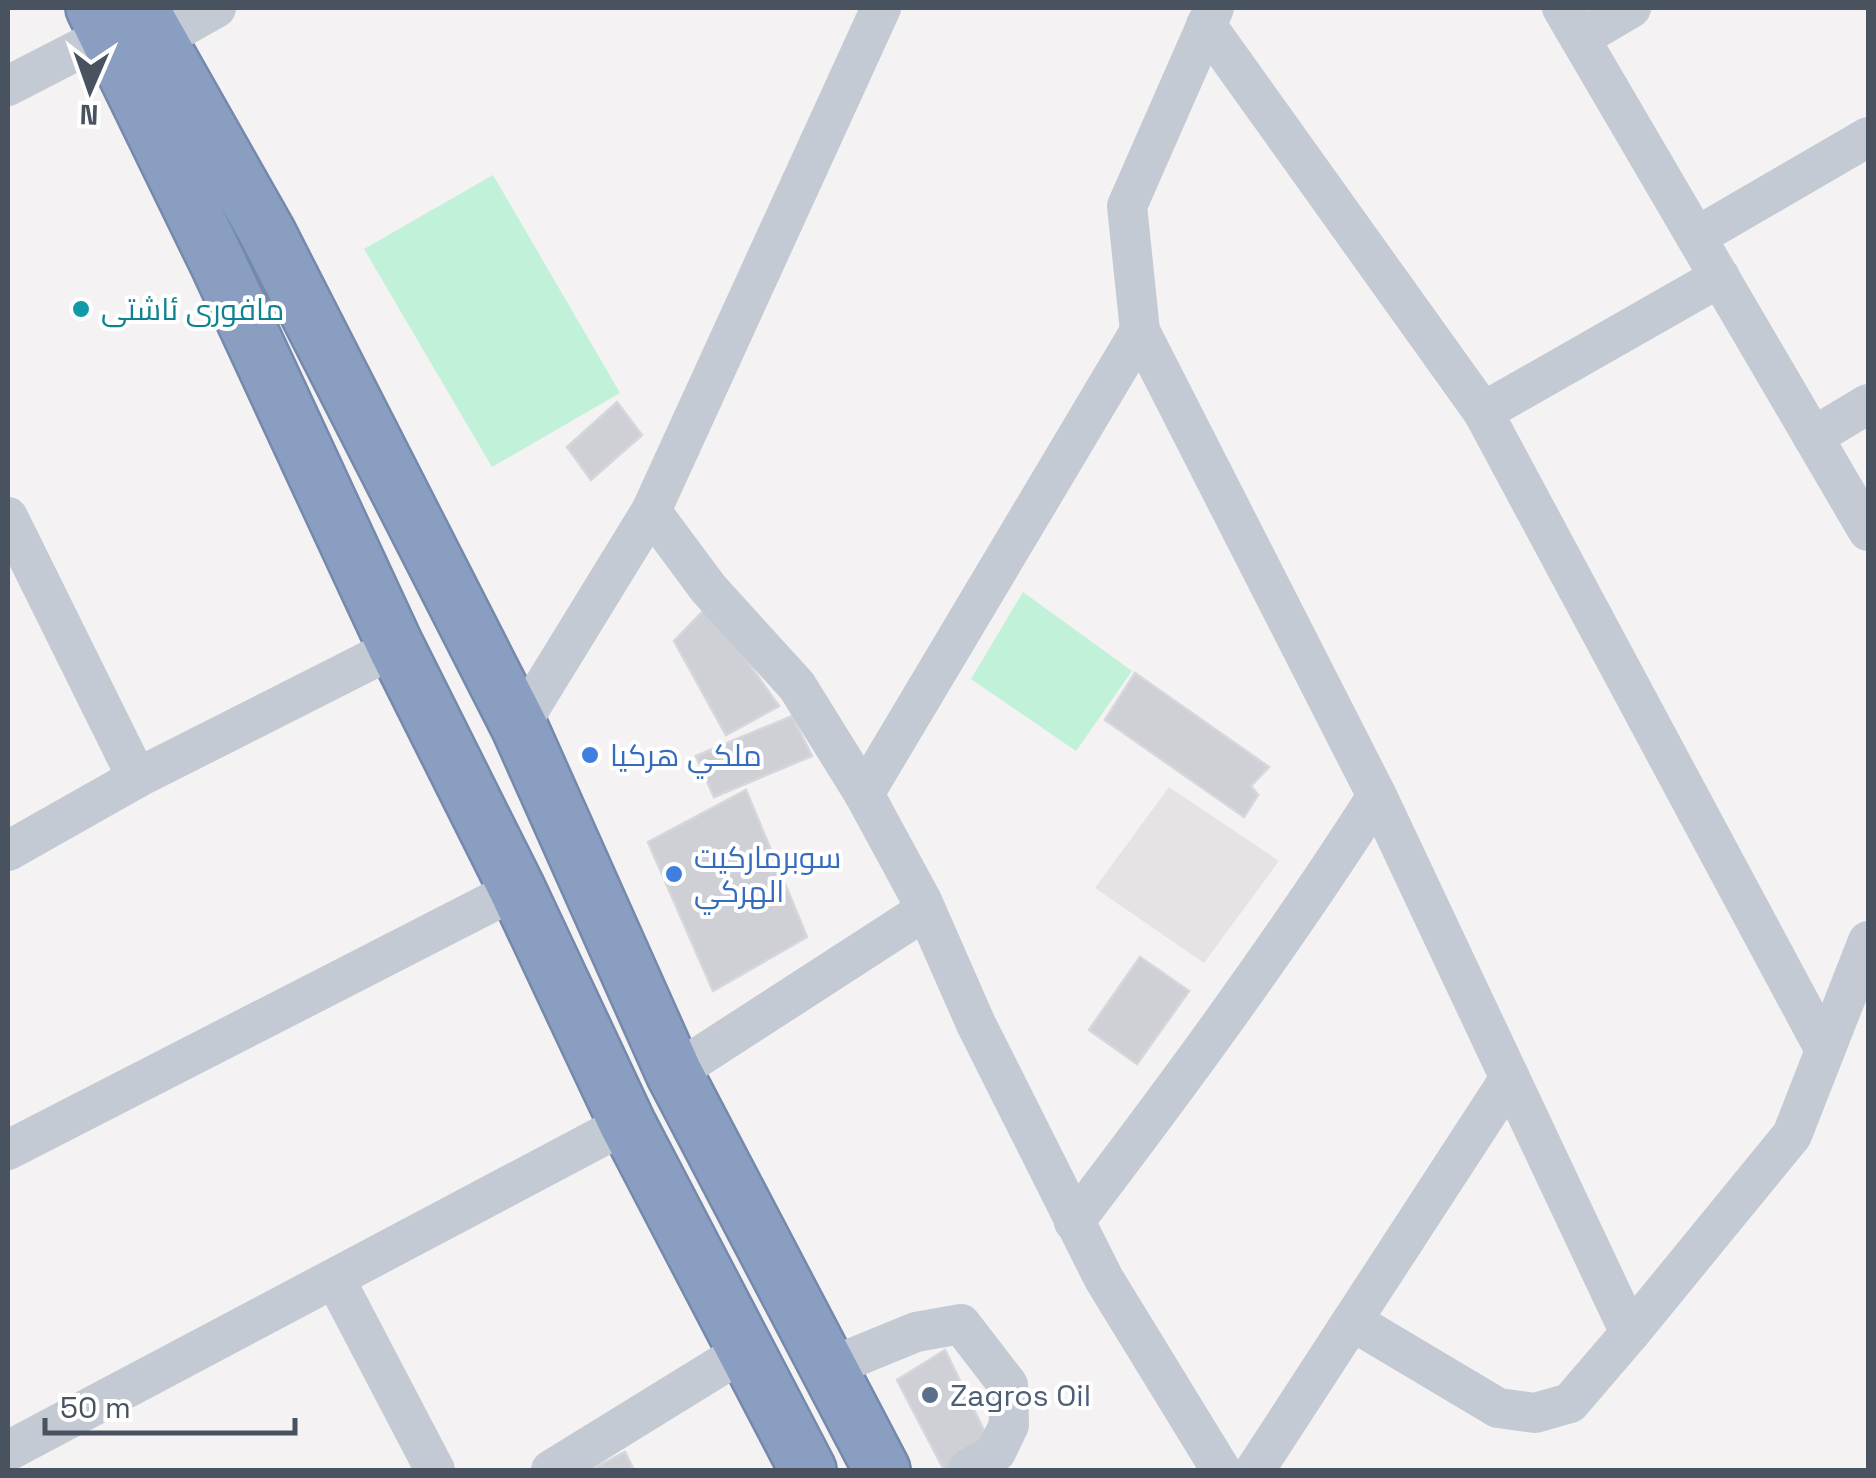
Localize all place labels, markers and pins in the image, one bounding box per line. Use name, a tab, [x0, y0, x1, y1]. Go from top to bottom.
place label: مافوری ئاشتی	[101, 290, 284, 329]
marker: مافوری ئاشتی	[70, 298, 92, 320]
place label: ملكي هركيا	[610, 736, 762, 779]
marker: ملكي هركيا	[579, 744, 601, 766]
place label: سوبرماركيت الهركي	[694, 838, 841, 915]
marker: سوبرماركيت الهركي	[663, 863, 685, 885]
place label: Zagros Oil	[950, 1376, 1091, 1415]
marker: Zagros Oil	[919, 1384, 941, 1406]

